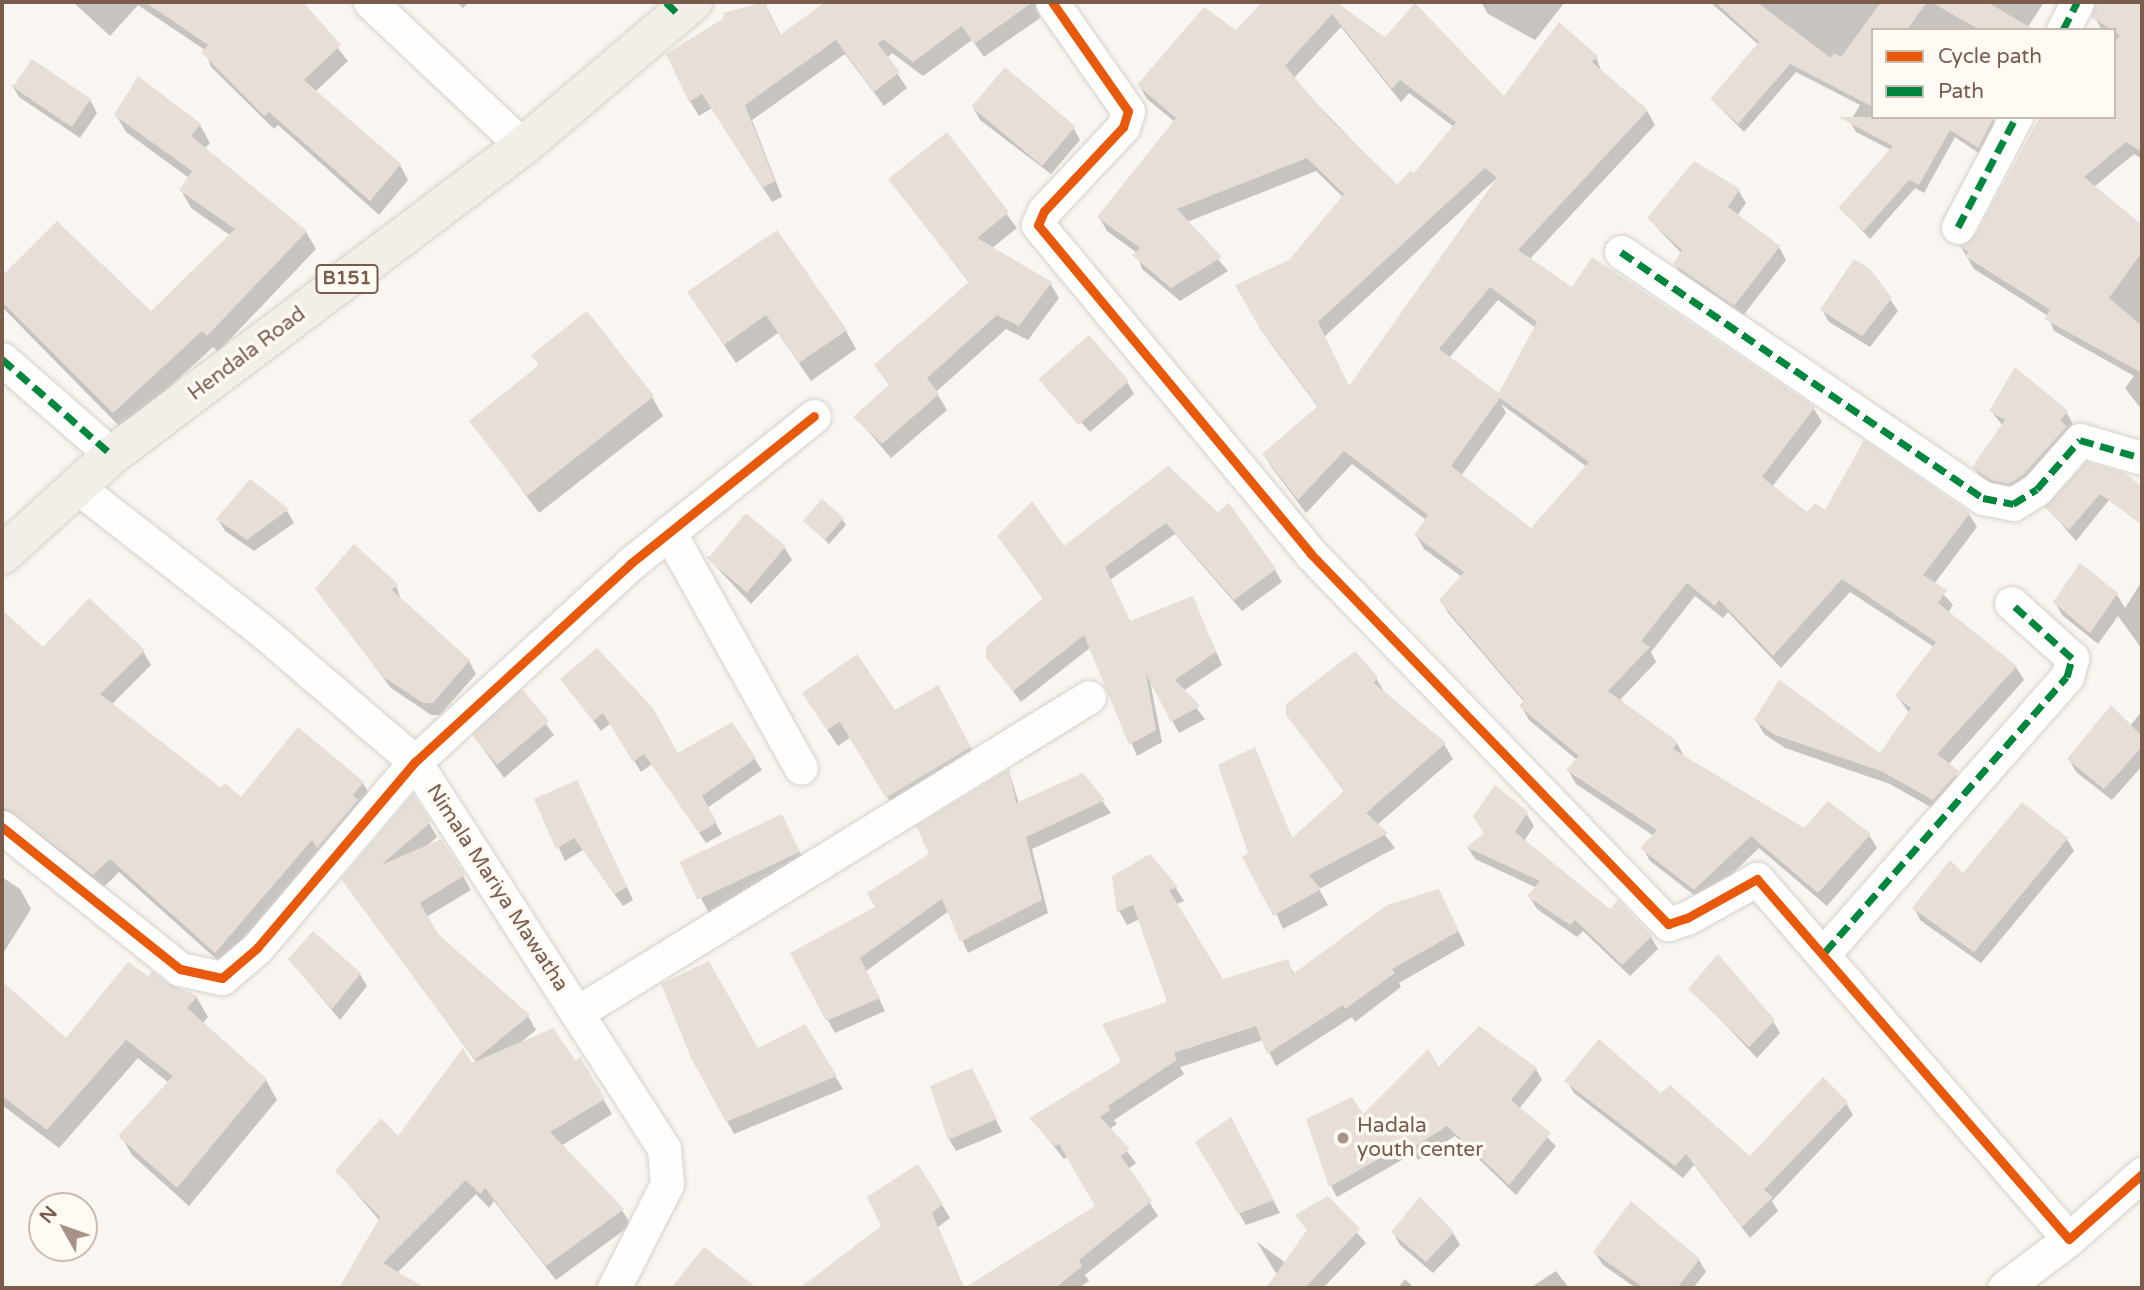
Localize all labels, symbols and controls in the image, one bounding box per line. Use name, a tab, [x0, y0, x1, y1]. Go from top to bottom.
legend	[1871, 28, 2116, 119]
text: Cycle path	[1938, 44, 2042, 69]
text: Path	[1938, 79, 1984, 104]
road number: B151	[316, 264, 378, 294]
street label: Hendala Road	[183, 302, 311, 406]
street label: Nimala Mariya Mawatha	[421, 780, 573, 996]
place label: Hadala youth center	[1357, 1113, 1483, 1163]
marker: Hadala youth center	[1335, 1130, 1351, 1146]
north arrow	[28, 1192, 98, 1262]
text: N	[35, 1202, 62, 1228]

